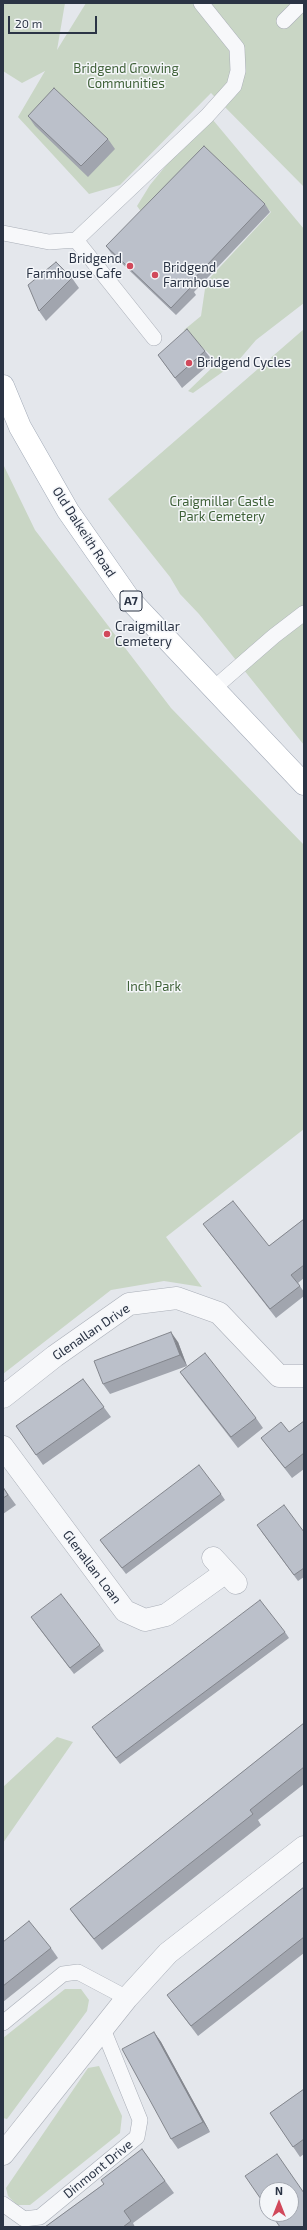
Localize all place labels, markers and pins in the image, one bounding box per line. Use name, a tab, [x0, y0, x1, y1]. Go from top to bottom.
place label: Bridgend Farmhouse Cafe	[26, 251, 122, 282]
place label: Bridgend Farmhouse	[163, 260, 229, 291]
marker: Bridgend Farmhouse Cafe	[125, 261, 135, 271]
marker: Bridgend Farmhouse	[150, 270, 160, 280]
place label: Bridgend Cycles	[197, 355, 291, 371]
marker: Bridgend Cycles	[184, 358, 194, 368]
place label: Craigmillar Cemetery	[115, 619, 180, 650]
marker: Craigmillar Cemetery	[102, 629, 112, 639]

